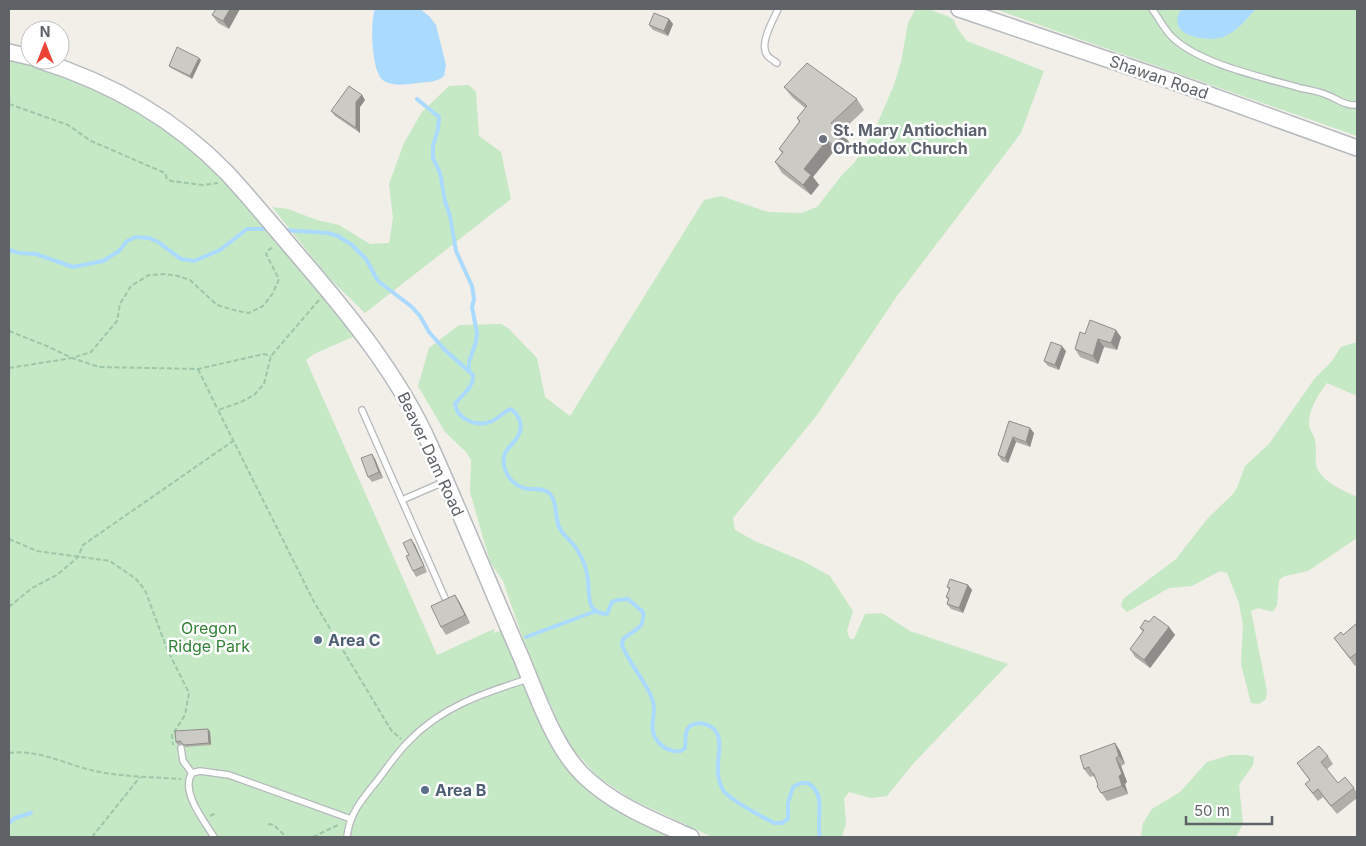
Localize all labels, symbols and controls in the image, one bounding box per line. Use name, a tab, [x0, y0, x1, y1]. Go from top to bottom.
north arrow	[20, 20, 70, 70]
text: N	[40, 23, 50, 40]
street label: Shawan Road	[1107, 51, 1211, 103]
place label: St. Mary Antiochian Orthodox Church	[833, 120, 987, 158]
marker: St. Mary Antiochian Orthodox Church	[817, 133, 829, 145]
street label: Beaver Dam Road	[393, 389, 469, 519]
park label: Oregon Ridge Park	[168, 618, 250, 656]
place label: Area C	[328, 630, 381, 650]
marker: Area C	[312, 634, 324, 646]
place label: Area B	[435, 780, 486, 800]
marker: Area B	[419, 784, 431, 796]
scale bar	[1186, 794, 1272, 826]
text: 50 m	[1194, 801, 1230, 820]

